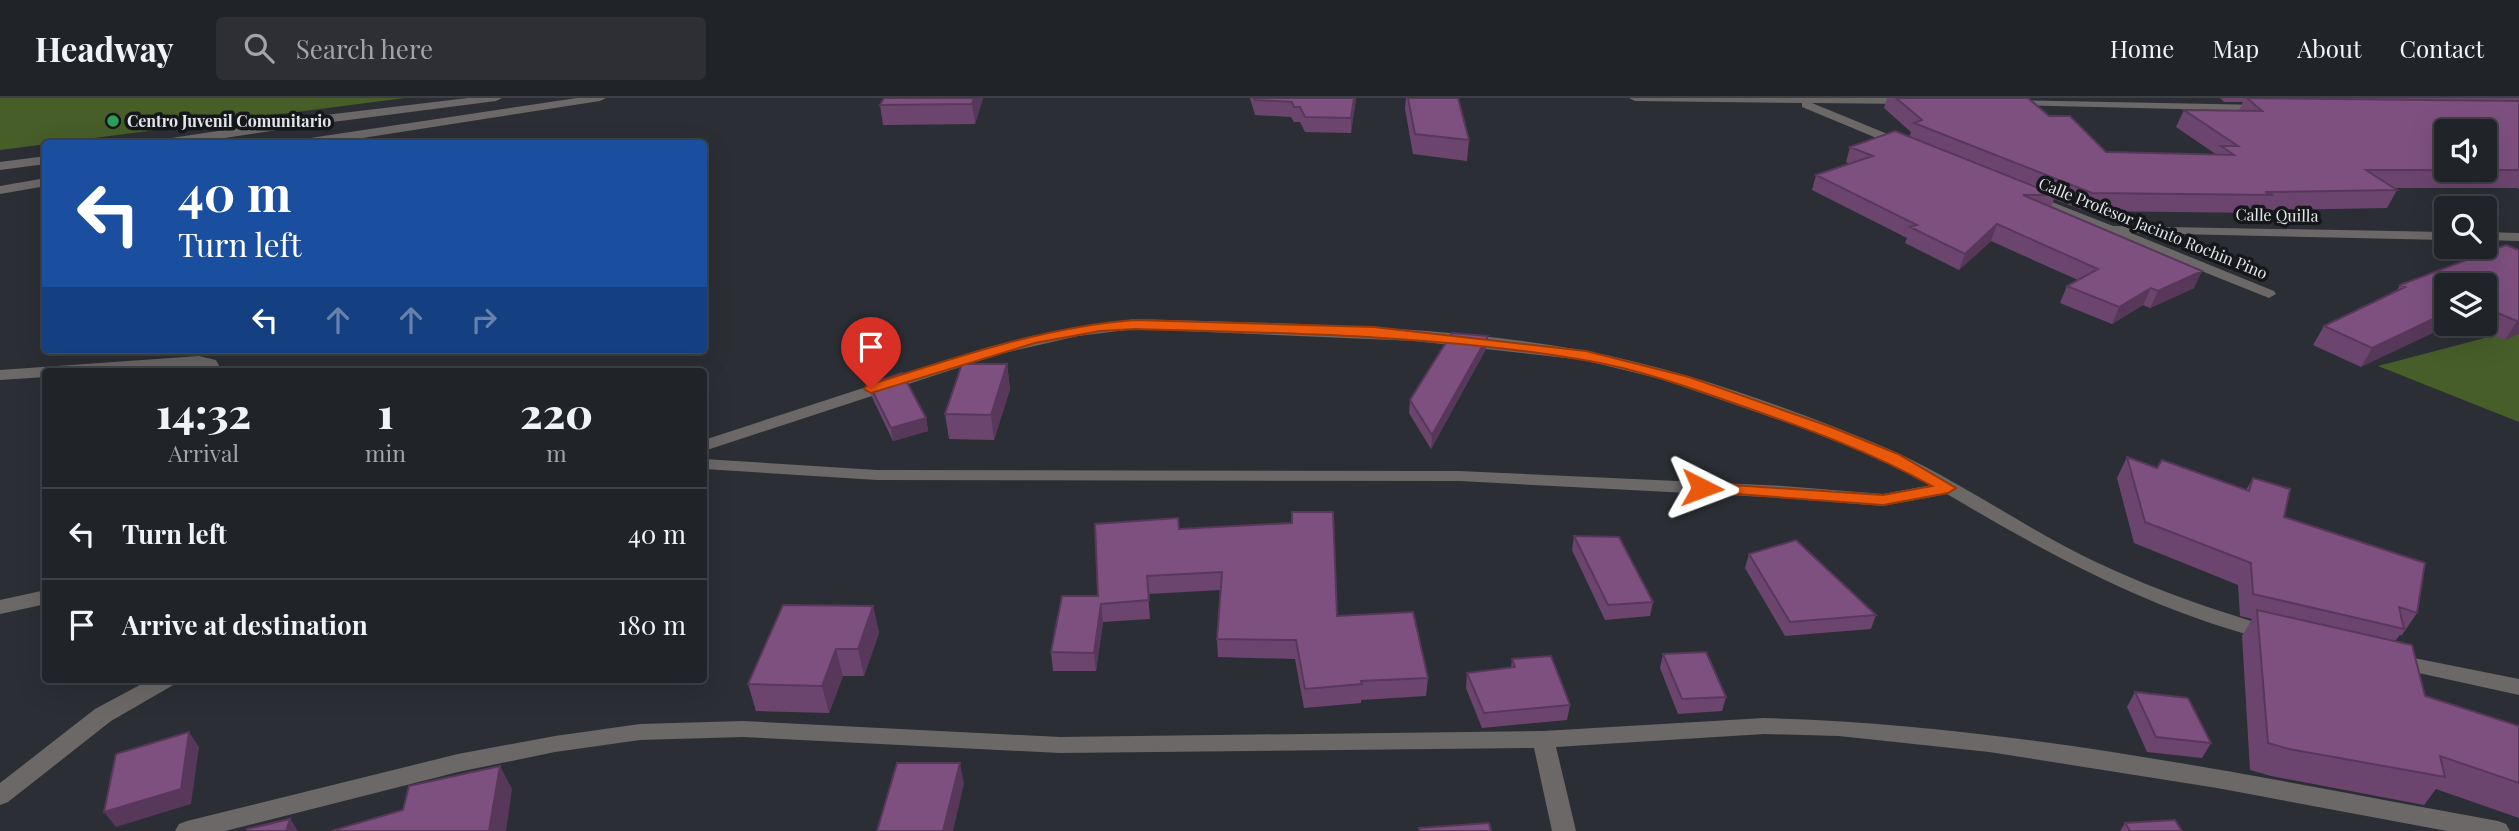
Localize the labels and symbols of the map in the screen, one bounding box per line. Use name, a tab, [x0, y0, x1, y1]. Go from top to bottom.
place label: Centro Juvenil Comunitario	[127, 110, 331, 131]
marker: Centro Juvenil Comunitario	[105, 113, 121, 129]
street label: Calle Profesor Jacinto Rochin Pino	[2036, 172, 2271, 283]
street label: Calle Quilla	[2235, 203, 2319, 226]
pin	[841, 317, 901, 389]
position arrow	[1665, 451, 1739, 525]

